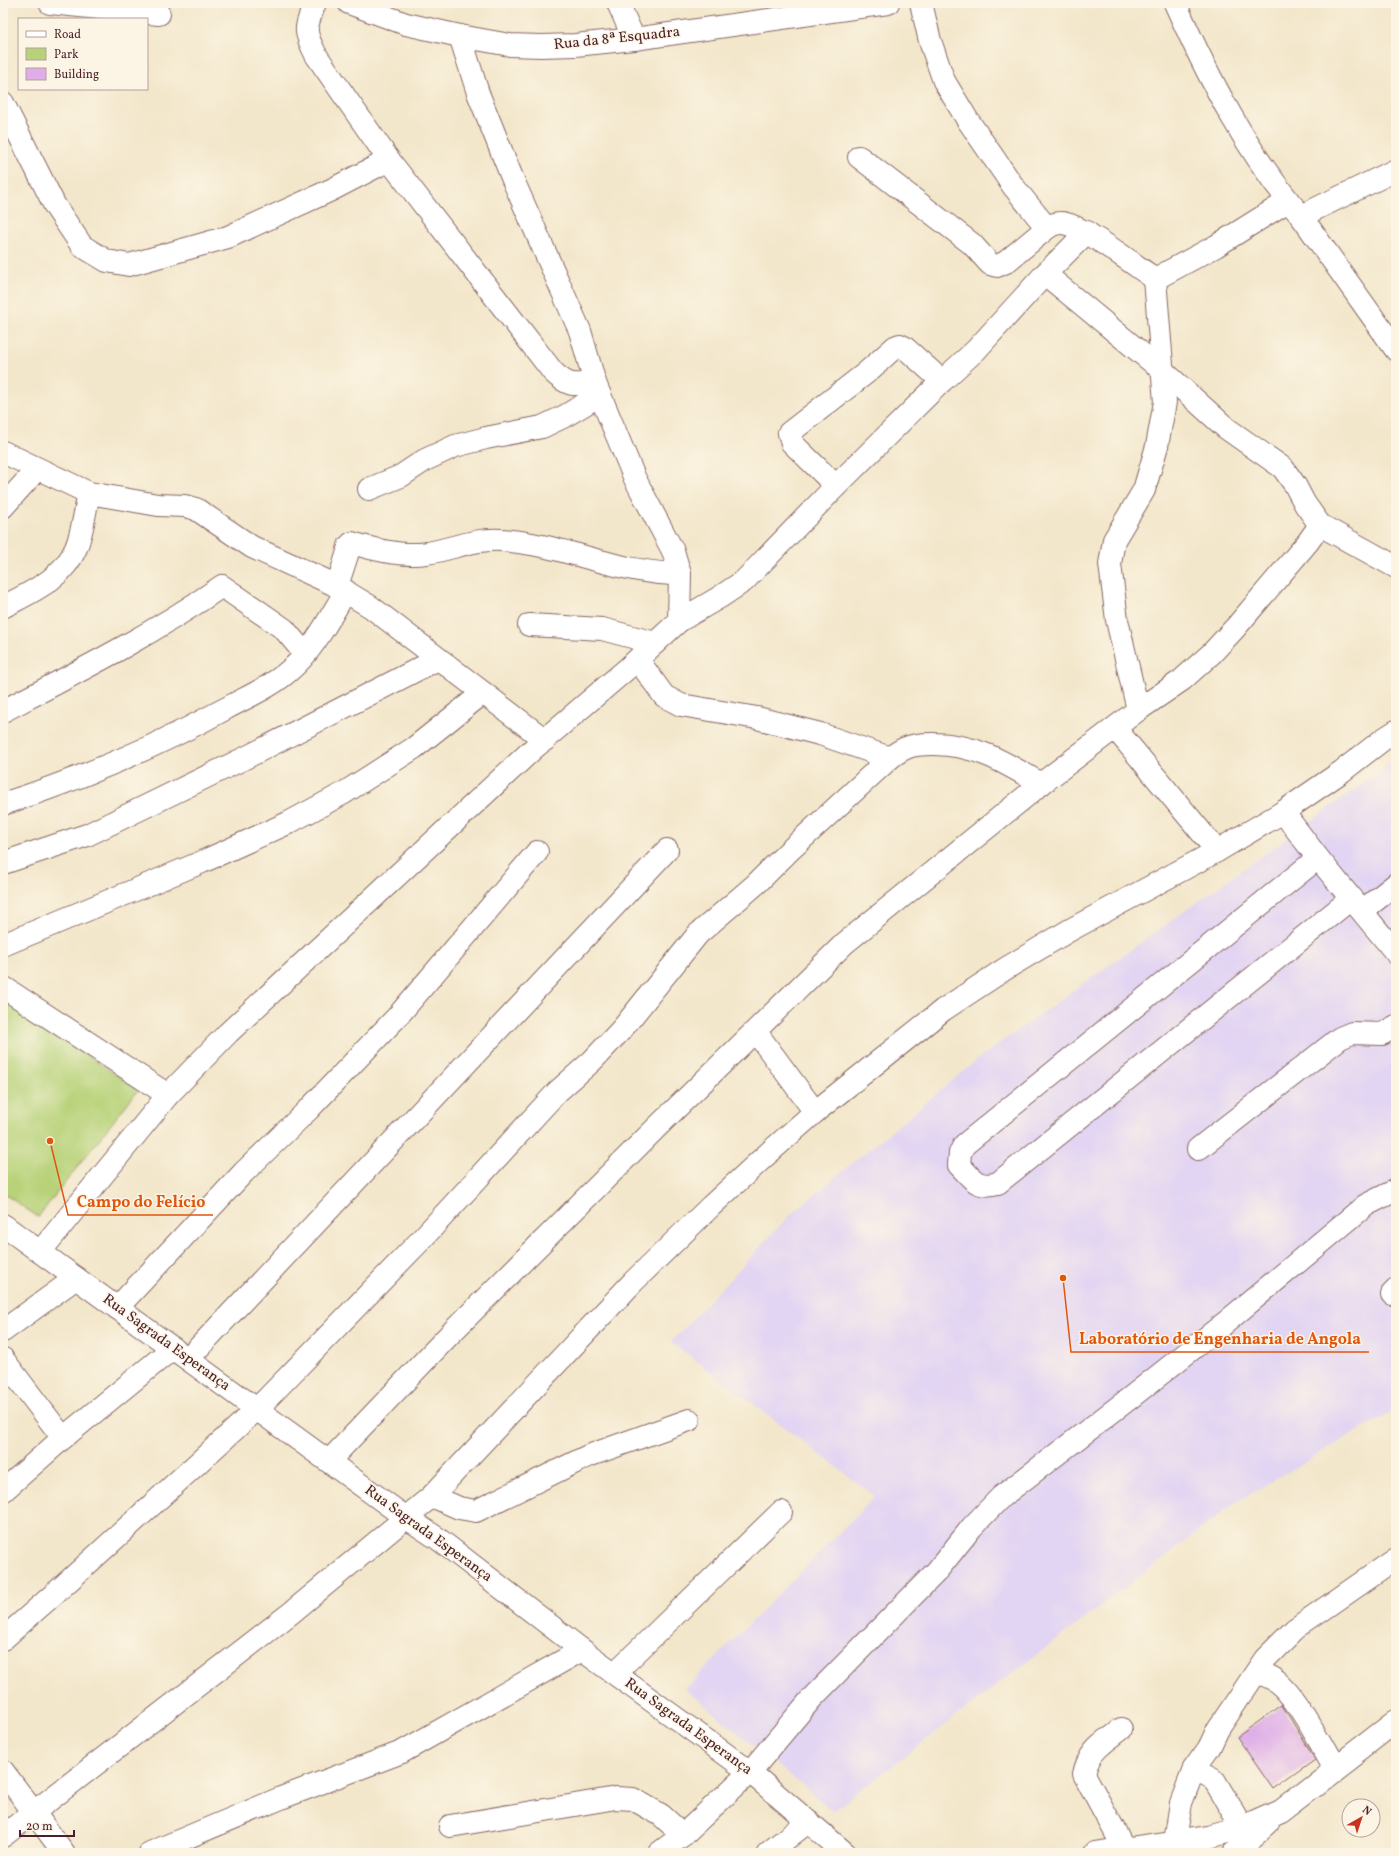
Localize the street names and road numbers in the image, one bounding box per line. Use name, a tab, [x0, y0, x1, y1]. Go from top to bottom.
street label: Rua da 8ª Esquadra	[553, 22, 681, 56]
street label: Rua Sagrada Esperança	[98, 1289, 234, 1397]
street label: Rua Sagrada Esperança	[360, 1480, 496, 1588]
street label: Rua Sagrada Esperança	[620, 1673, 756, 1781]

